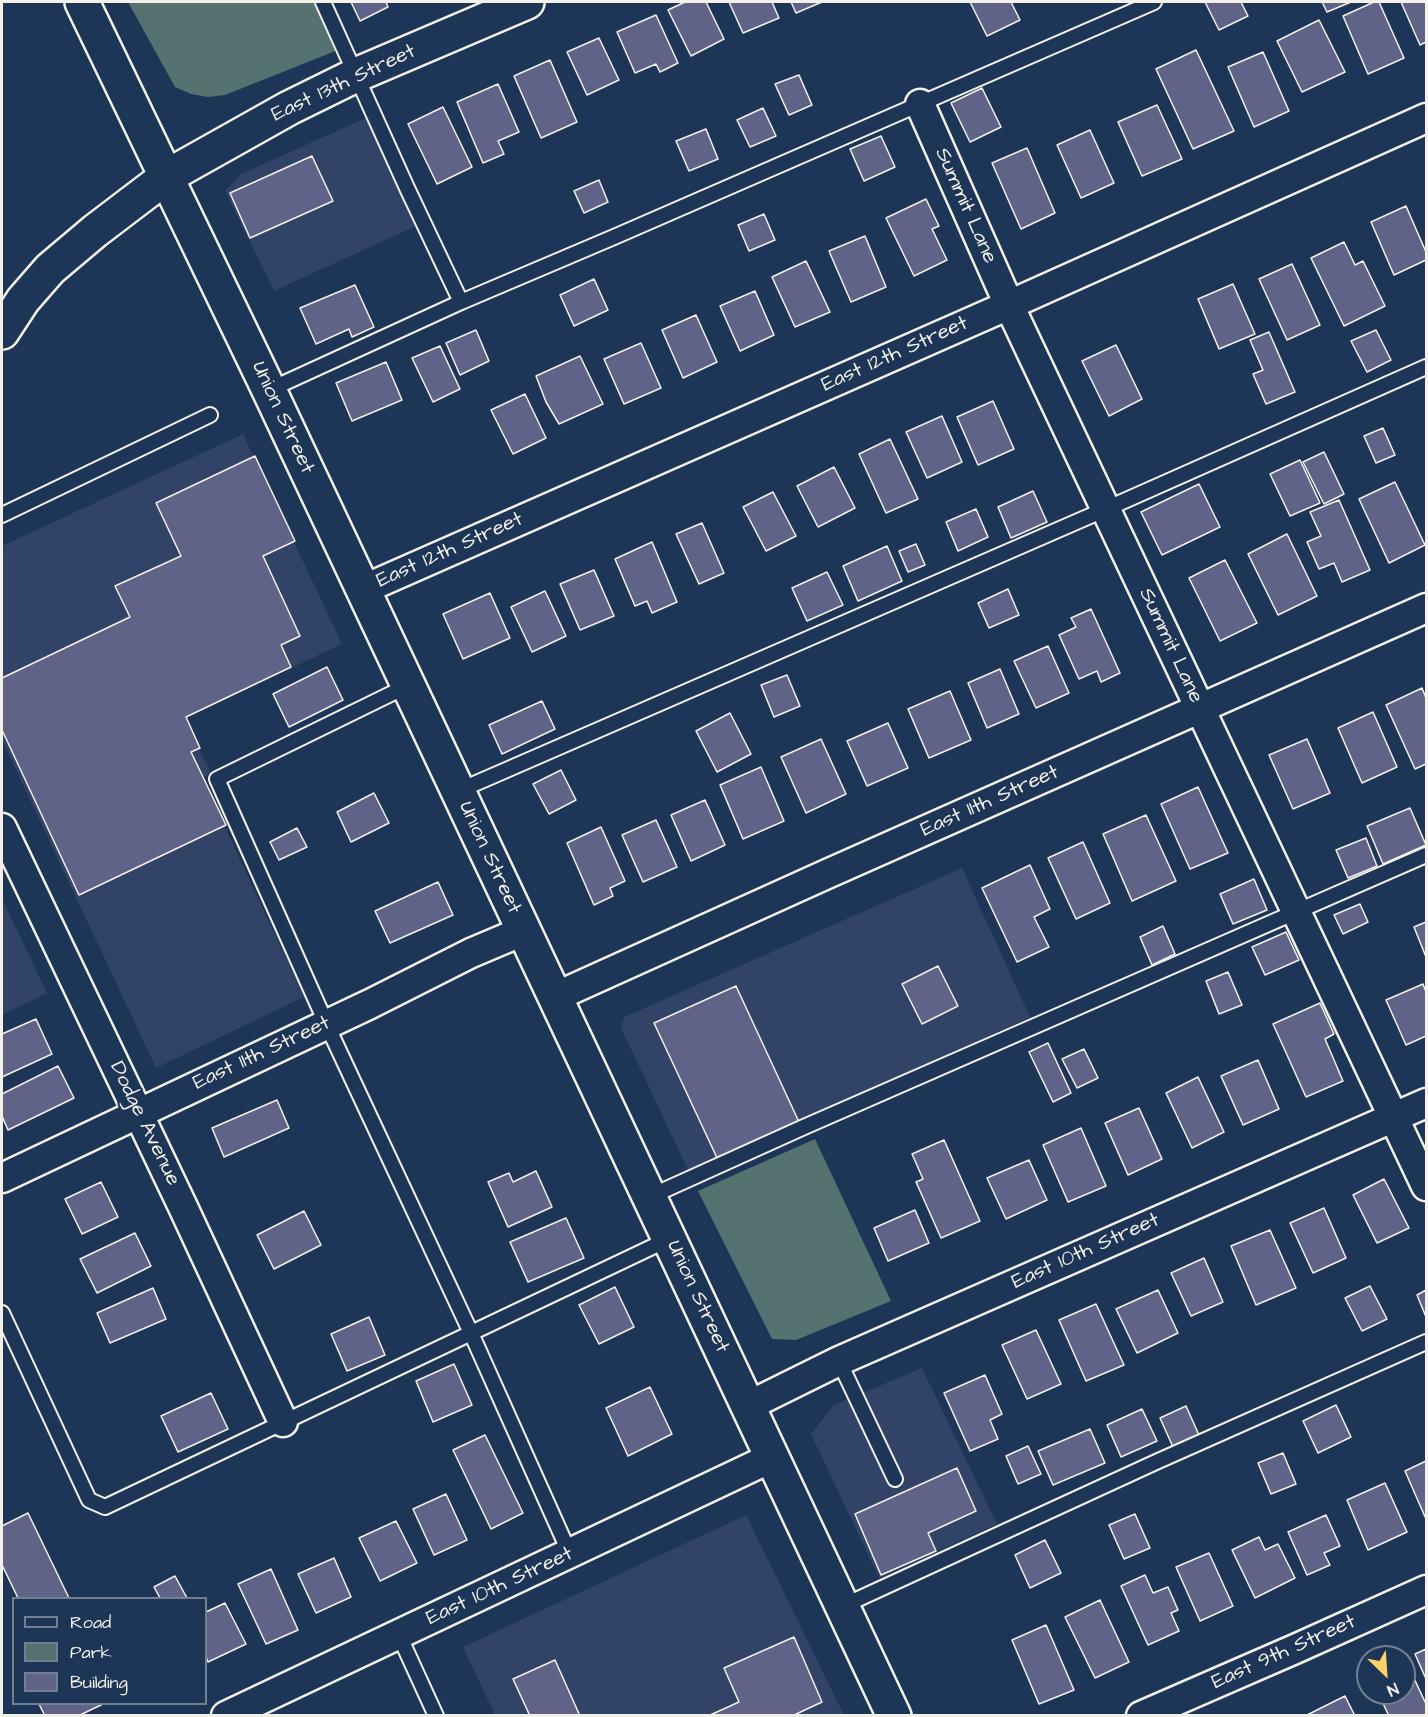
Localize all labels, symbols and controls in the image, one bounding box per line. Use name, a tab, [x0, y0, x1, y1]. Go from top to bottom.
street label: East 13th Street	[268, 40, 420, 128]
street label: Summit Lane	[928, 144, 1002, 268]
street label: East 12th Street	[818, 311, 972, 399]
street label: Union Street	[245, 358, 319, 478]
street label: East 12th Street	[373, 507, 527, 595]
street label: Summit Lane	[1132, 584, 1208, 708]
street label: East 11th Street	[917, 760, 1063, 844]
street label: Union Street	[452, 798, 526, 918]
street label: East 11th Street	[190, 1011, 334, 1097]
street label: Dodge Avenue	[103, 1058, 185, 1190]
street label: East 10th Street	[1008, 1208, 1164, 1296]
street label: Union Street	[660, 1237, 734, 1357]
street label: East 10th Street	[423, 1542, 577, 1632]
legend	[12, 1597, 207, 1705]
text: Road	[70, 1610, 111, 1635]
street label: East 9th Street	[1208, 1610, 1360, 1696]
text: Park	[70, 1640, 112, 1665]
north arrow	[1356, 1645, 1416, 1705]
text: Building	[70, 1670, 128, 1695]
text: N	[1384, 1677, 1402, 1702]

